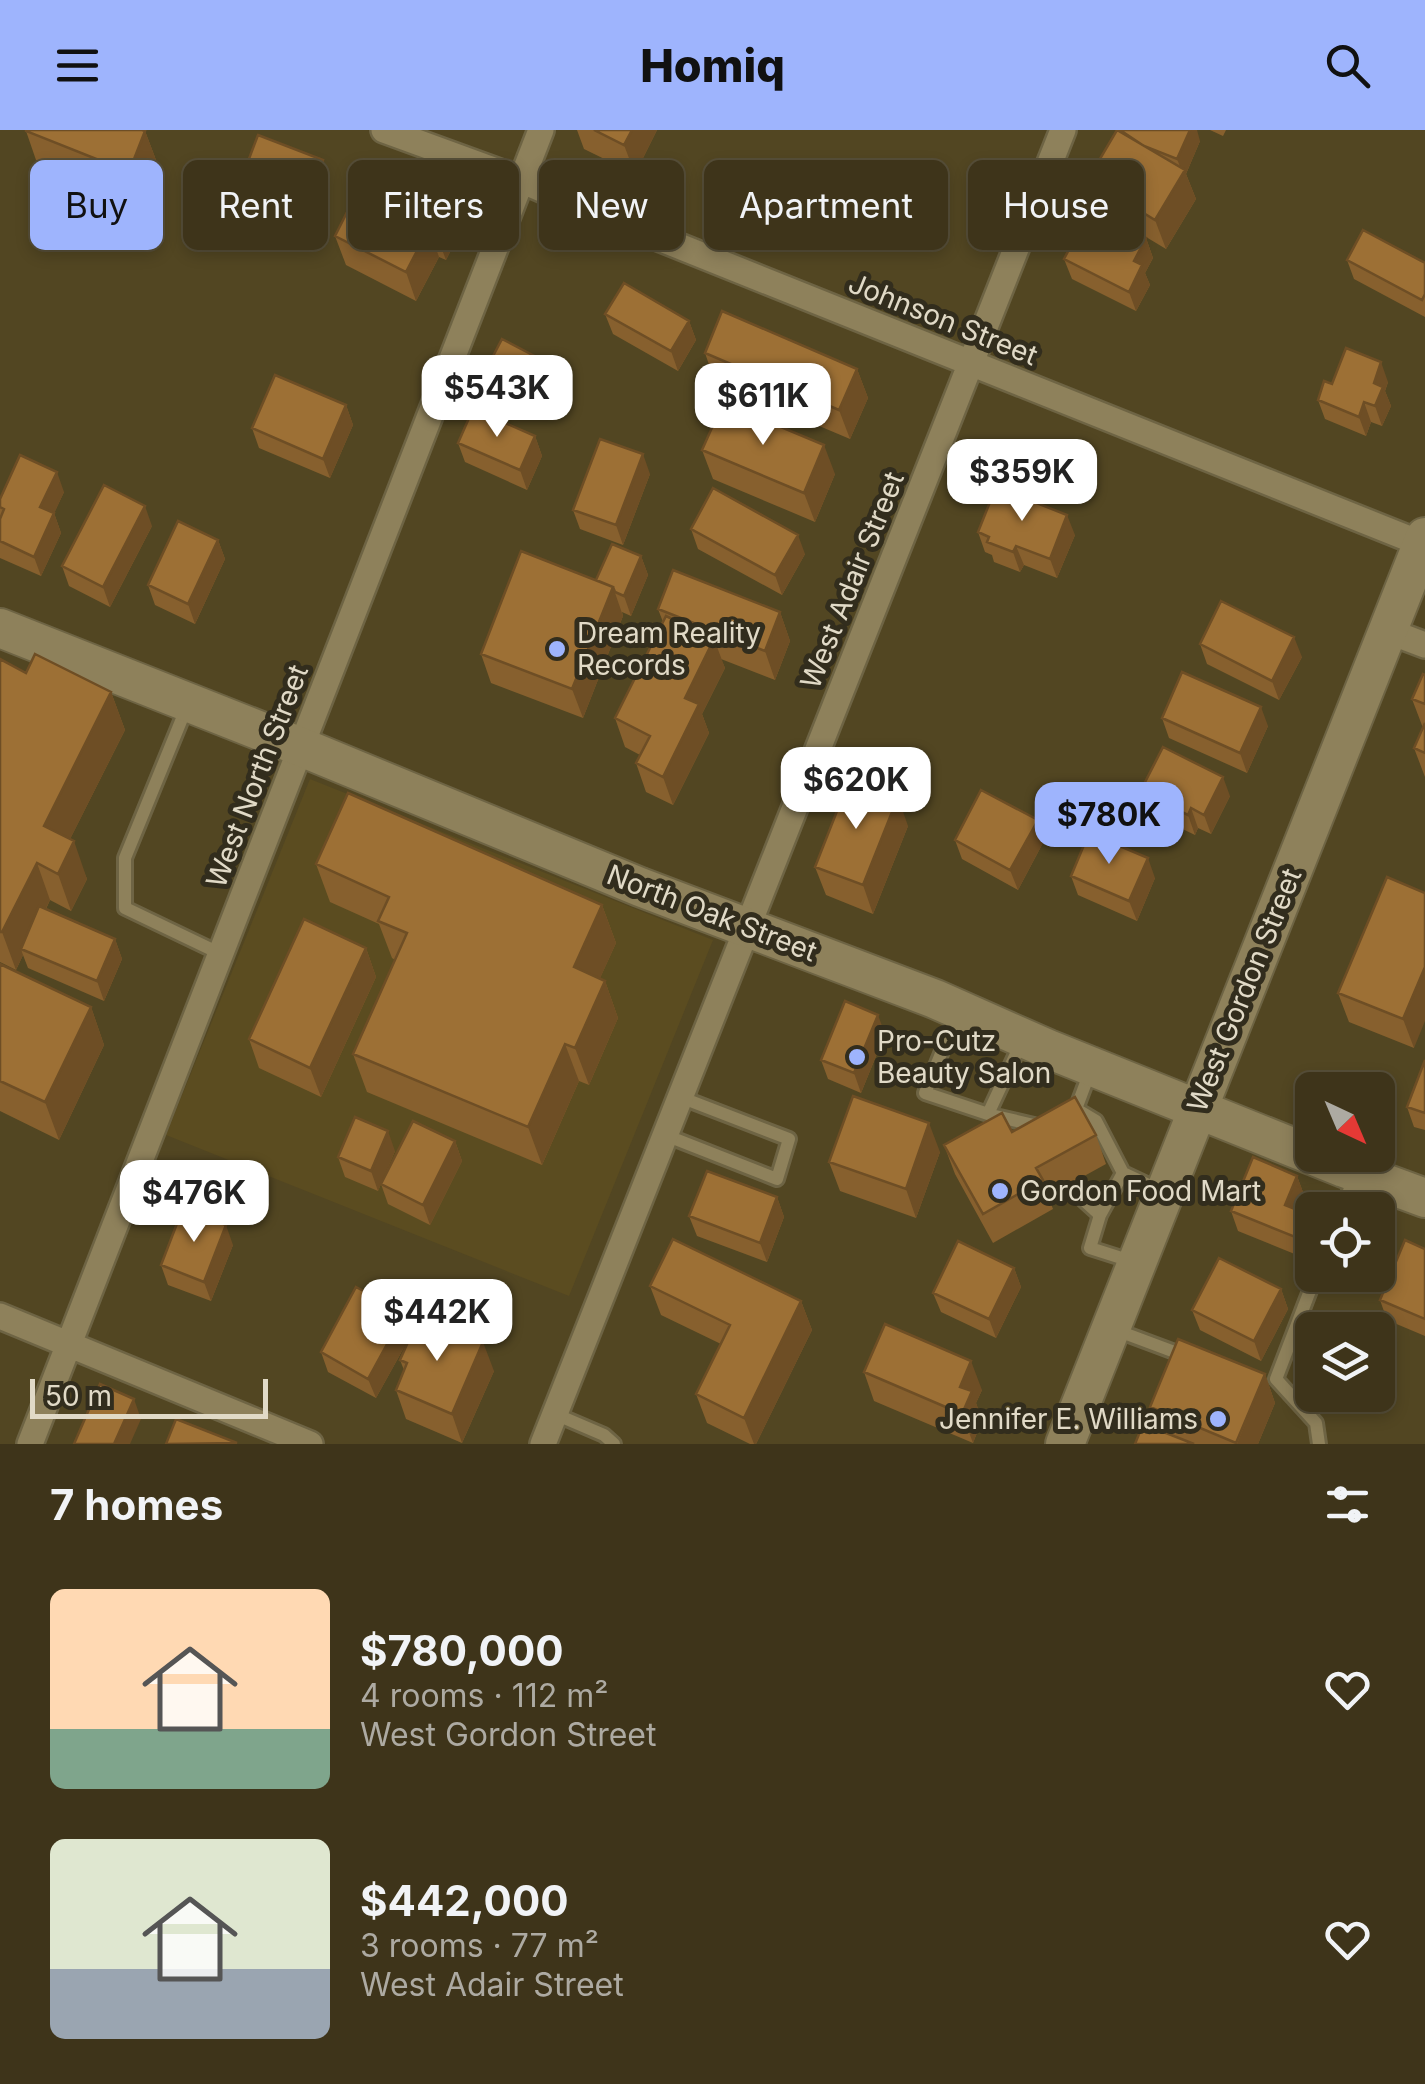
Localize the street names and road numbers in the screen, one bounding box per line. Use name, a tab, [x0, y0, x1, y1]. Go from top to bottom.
street label: Johnson Street	[844, 266, 1042, 372]
street label: West Adair Street	[793, 467, 911, 693]
street label: West North Street	[199, 660, 315, 892]
street label: North Oak Street	[602, 857, 822, 969]
street label: West Gordon Street	[1180, 863, 1308, 1117]

